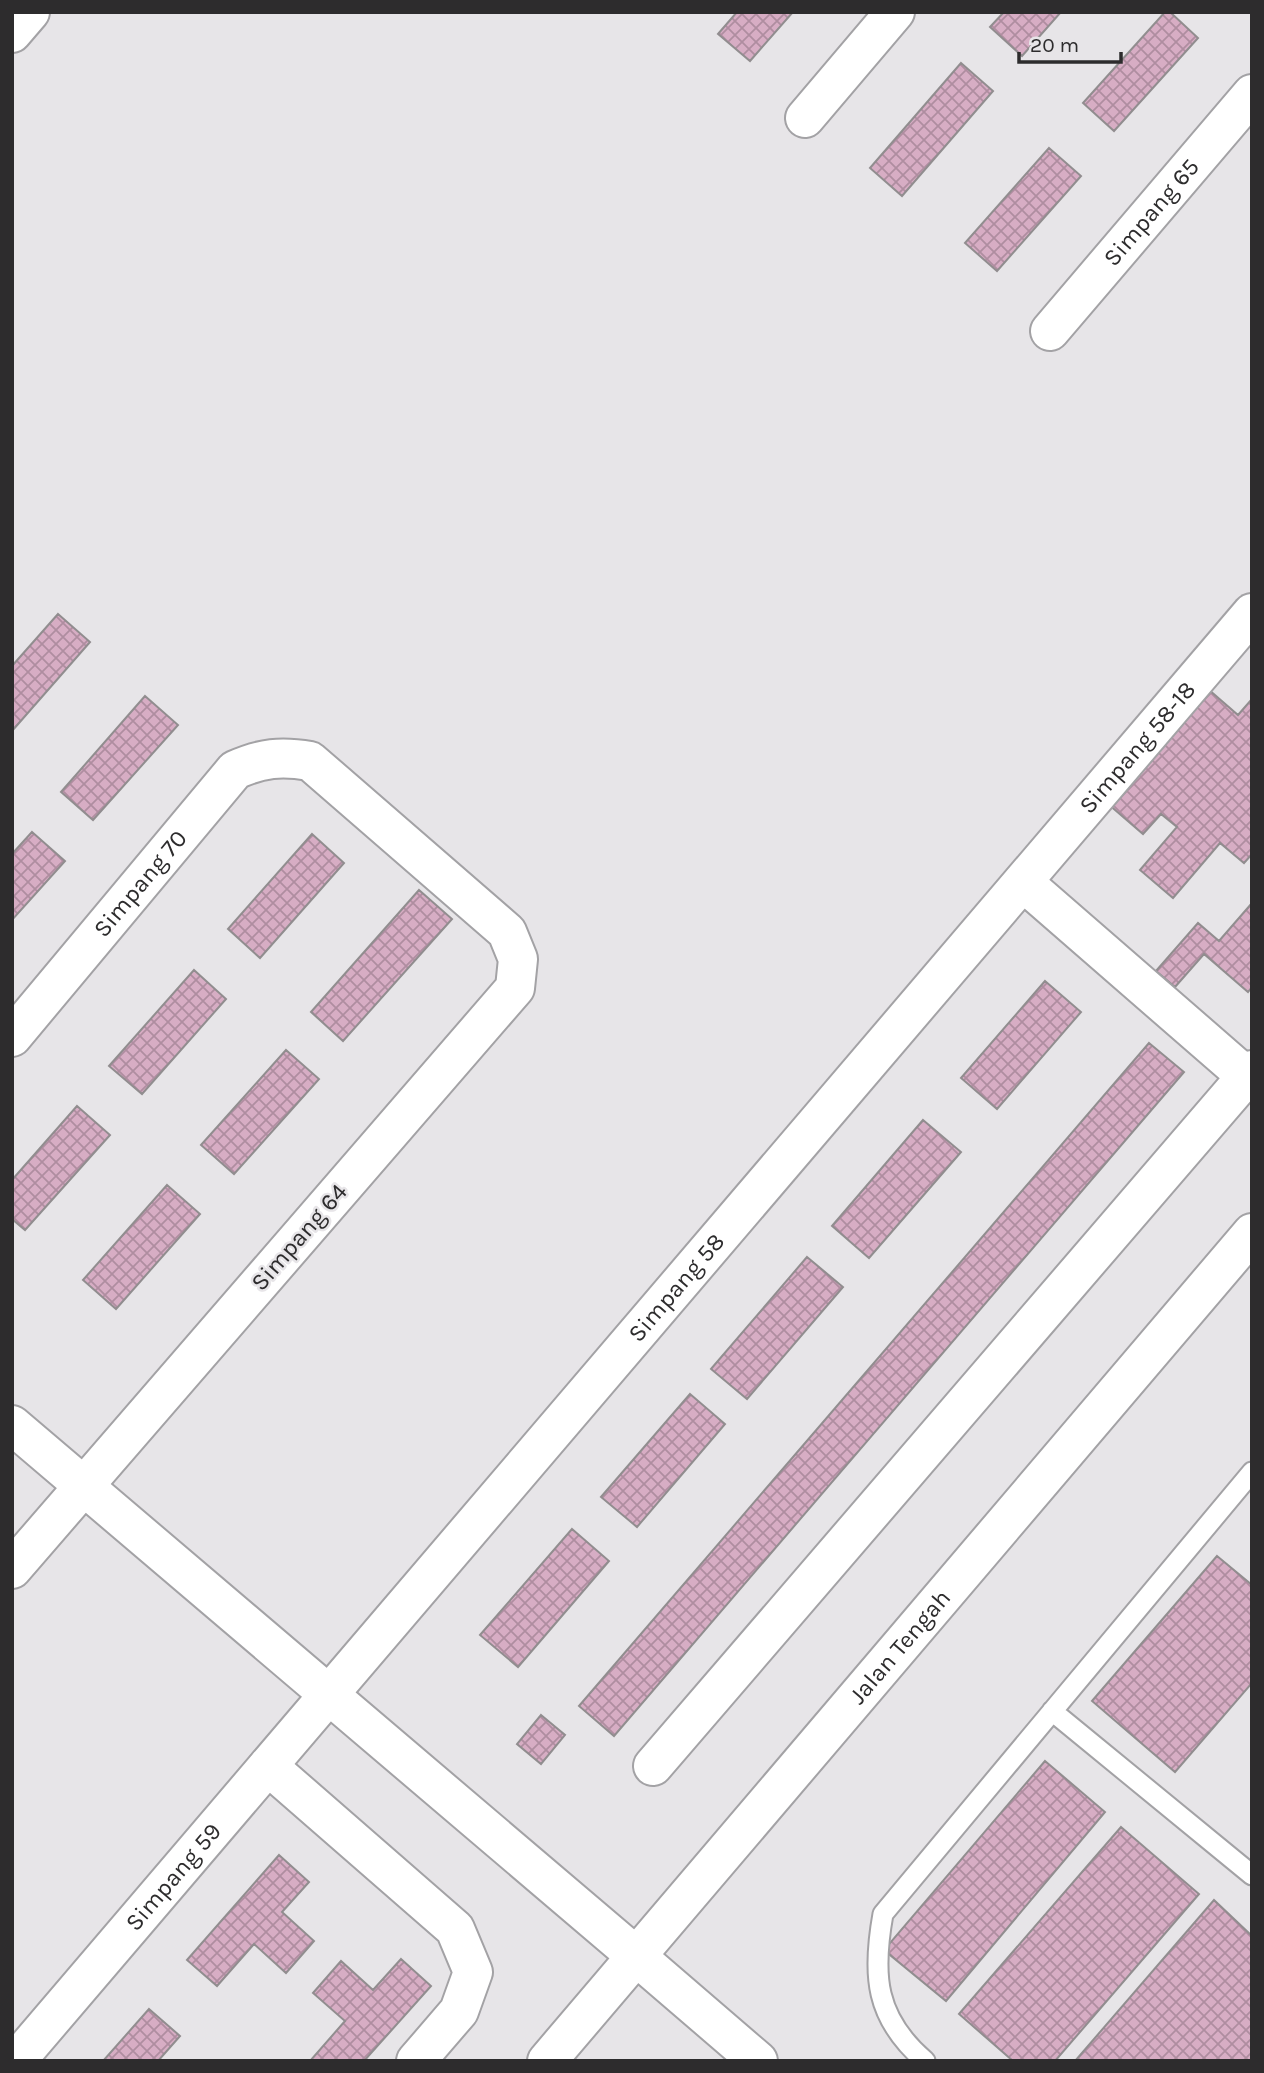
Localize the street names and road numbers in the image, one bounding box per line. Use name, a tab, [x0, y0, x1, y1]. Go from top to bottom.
street label: Simpang 65	[1098, 153, 1205, 272]
street label: Simpang 58-18	[1073, 676, 1201, 819]
street label: Simpang 70	[88, 824, 193, 943]
street label: Simpang 64	[245, 1178, 353, 1296]
street label: Simpang 58	[622, 1228, 730, 1347]
street label: Jalan Tengah	[843, 1584, 956, 1710]
street label: Simpang 59	[119, 1817, 227, 1936]

